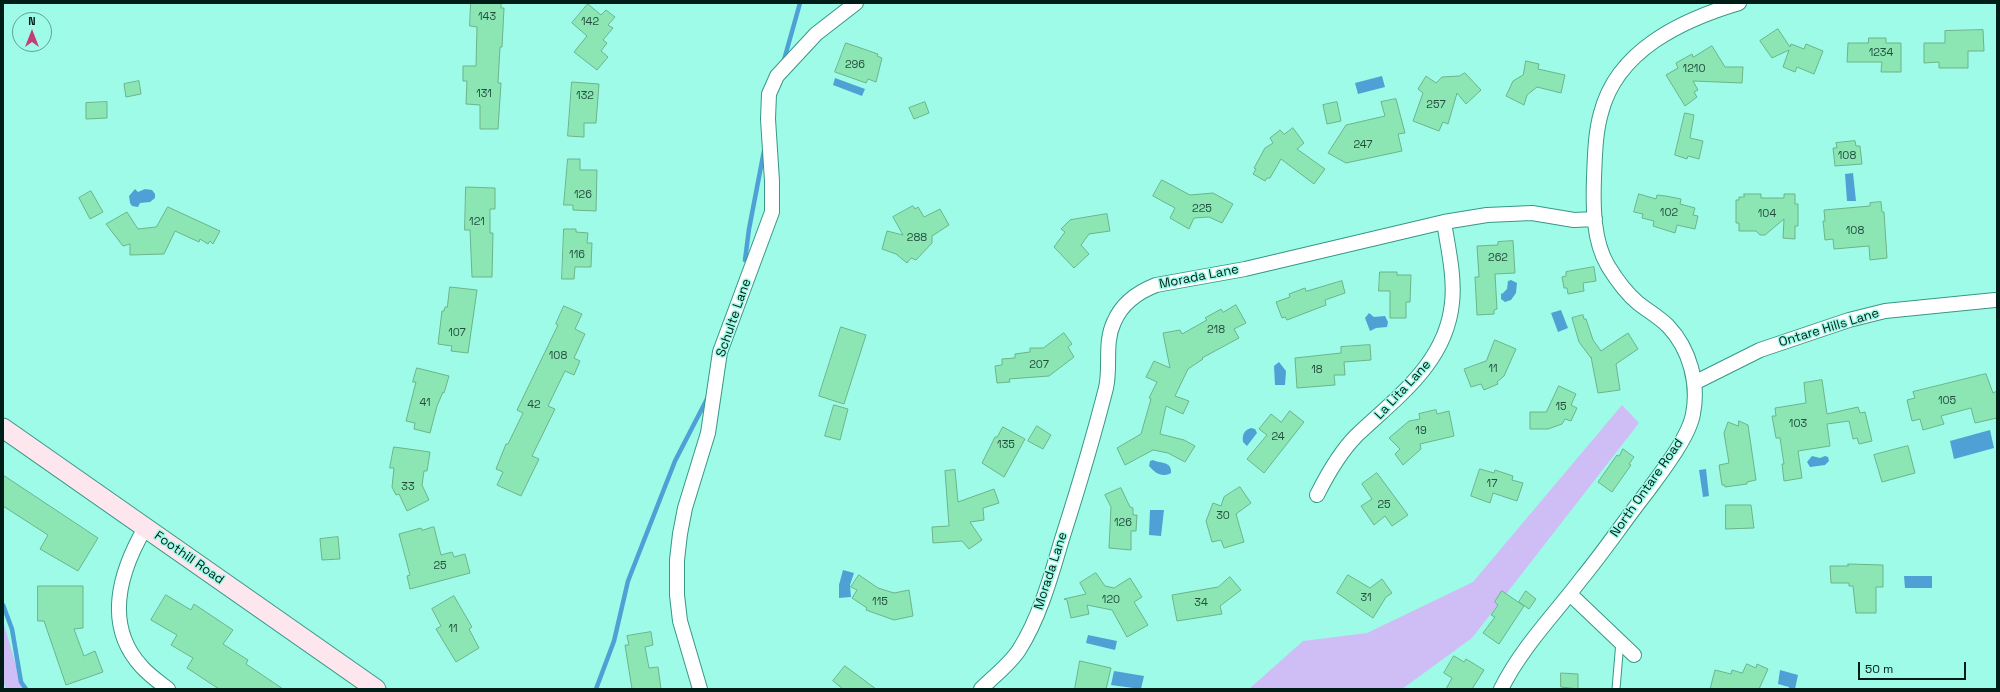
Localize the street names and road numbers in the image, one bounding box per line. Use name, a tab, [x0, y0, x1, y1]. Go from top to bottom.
street label: Morada Lane	[1158, 262, 1240, 292]
street label: Schulte Lane	[713, 277, 755, 359]
street label: Ontare Hills Lane	[1777, 305, 1881, 351]
street label: La Lita Lane	[1372, 357, 1434, 423]
street label: North Ontare Road	[1607, 436, 1687, 540]
street label: Foothill Road	[151, 528, 227, 588]
street label: Morada Lane	[1031, 530, 1071, 612]

